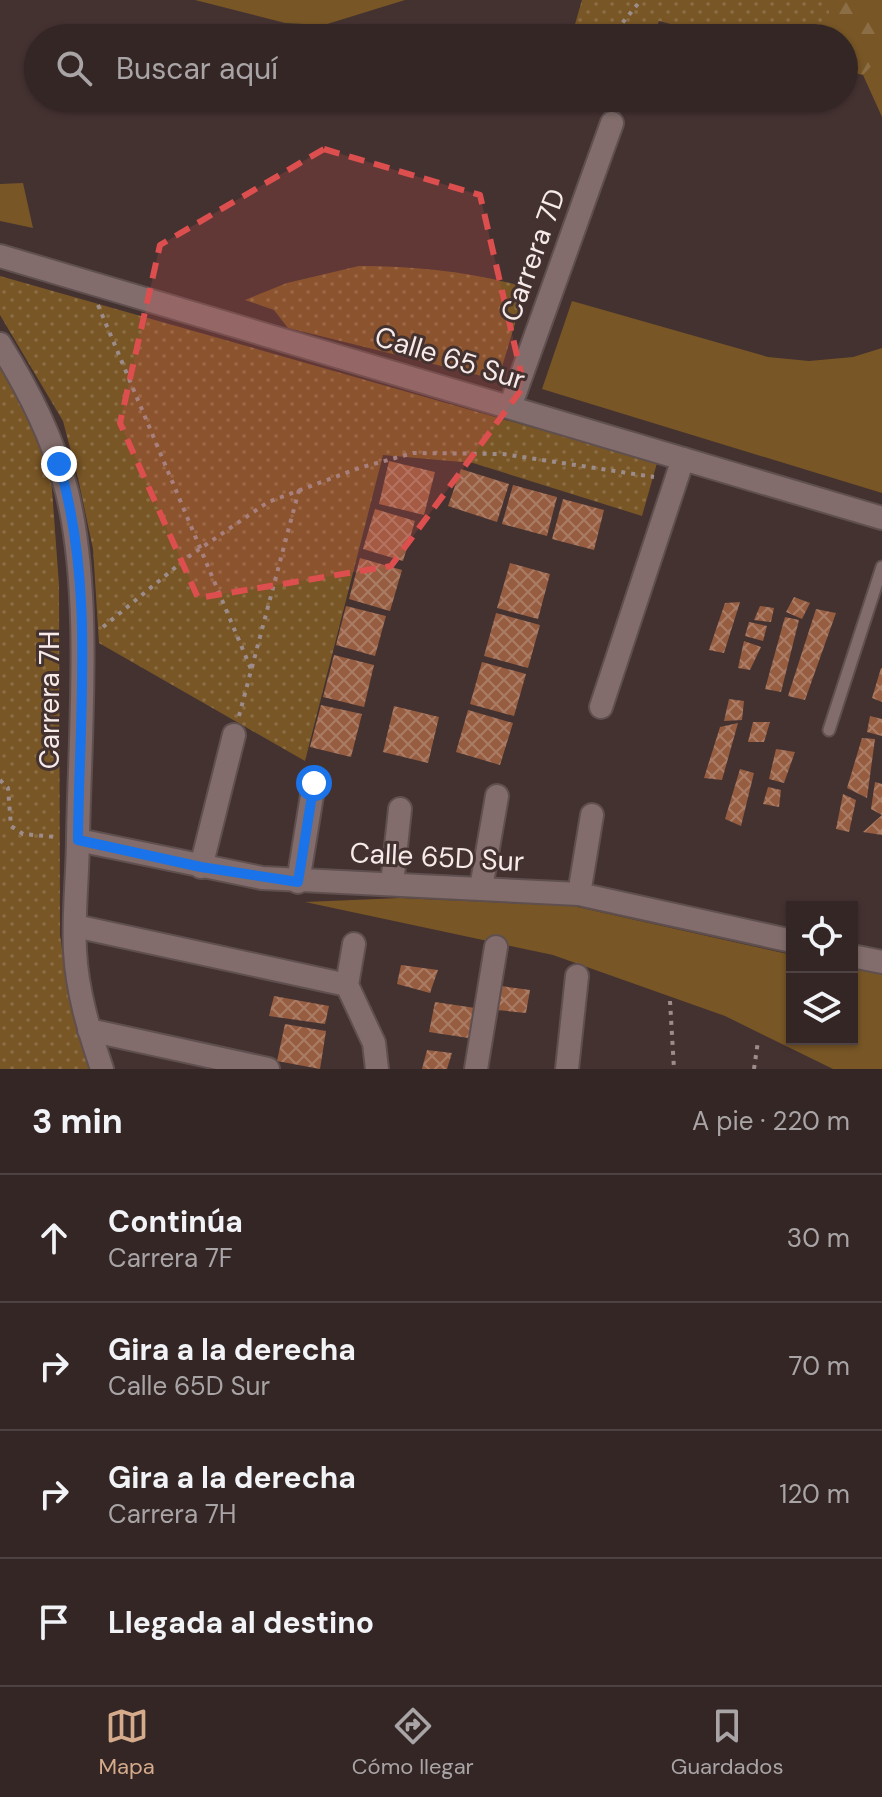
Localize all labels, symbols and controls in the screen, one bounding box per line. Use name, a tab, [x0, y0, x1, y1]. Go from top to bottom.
search box	[24, 24, 858, 112]
icon: search	[52, 46, 96, 90]
text: Buscar aquí	[116, 49, 278, 88]
street label: Carrera 7D	[492, 184, 574, 326]
street label: Calle 65 Sur	[370, 318, 530, 398]
route end	[41, 446, 77, 482]
street label: Carrera 7H	[31, 631, 68, 769]
route start	[296, 765, 332, 801]
street label: Calle 65D Sur	[349, 834, 525, 880]
map controls	[786, 901, 858, 1045]
button: locate	[786, 901, 858, 973]
button: layers	[786, 973, 858, 1045]
text: 3 min	[32, 1099, 123, 1144]
text: A pie · 220 m	[692, 1104, 850, 1138]
text: Continúa	[108, 1202, 243, 1241]
icon: ahead	[32, 1216, 76, 1260]
text: 30 m	[787, 1221, 850, 1255]
text: Carrera 7F	[108, 1241, 233, 1275]
text: Gira a la derecha	[108, 1330, 356, 1369]
icon: right	[32, 1344, 76, 1388]
text: 70 m	[789, 1349, 850, 1383]
text: Calle 65D Sur	[108, 1369, 270, 1403]
text: Gira a la derecha	[108, 1458, 356, 1497]
icon: right	[32, 1472, 76, 1516]
text: 120 m	[779, 1477, 850, 1511]
text: Carrera 7H	[108, 1497, 237, 1531]
icon: arrive	[32, 1600, 76, 1644]
text: Llegada al destino	[108, 1603, 374, 1642]
tab: Mapa	[99, 1704, 155, 1781]
tab: Cómo llegar	[352, 1704, 474, 1781]
tab: Guardados	[671, 1704, 783, 1781]

